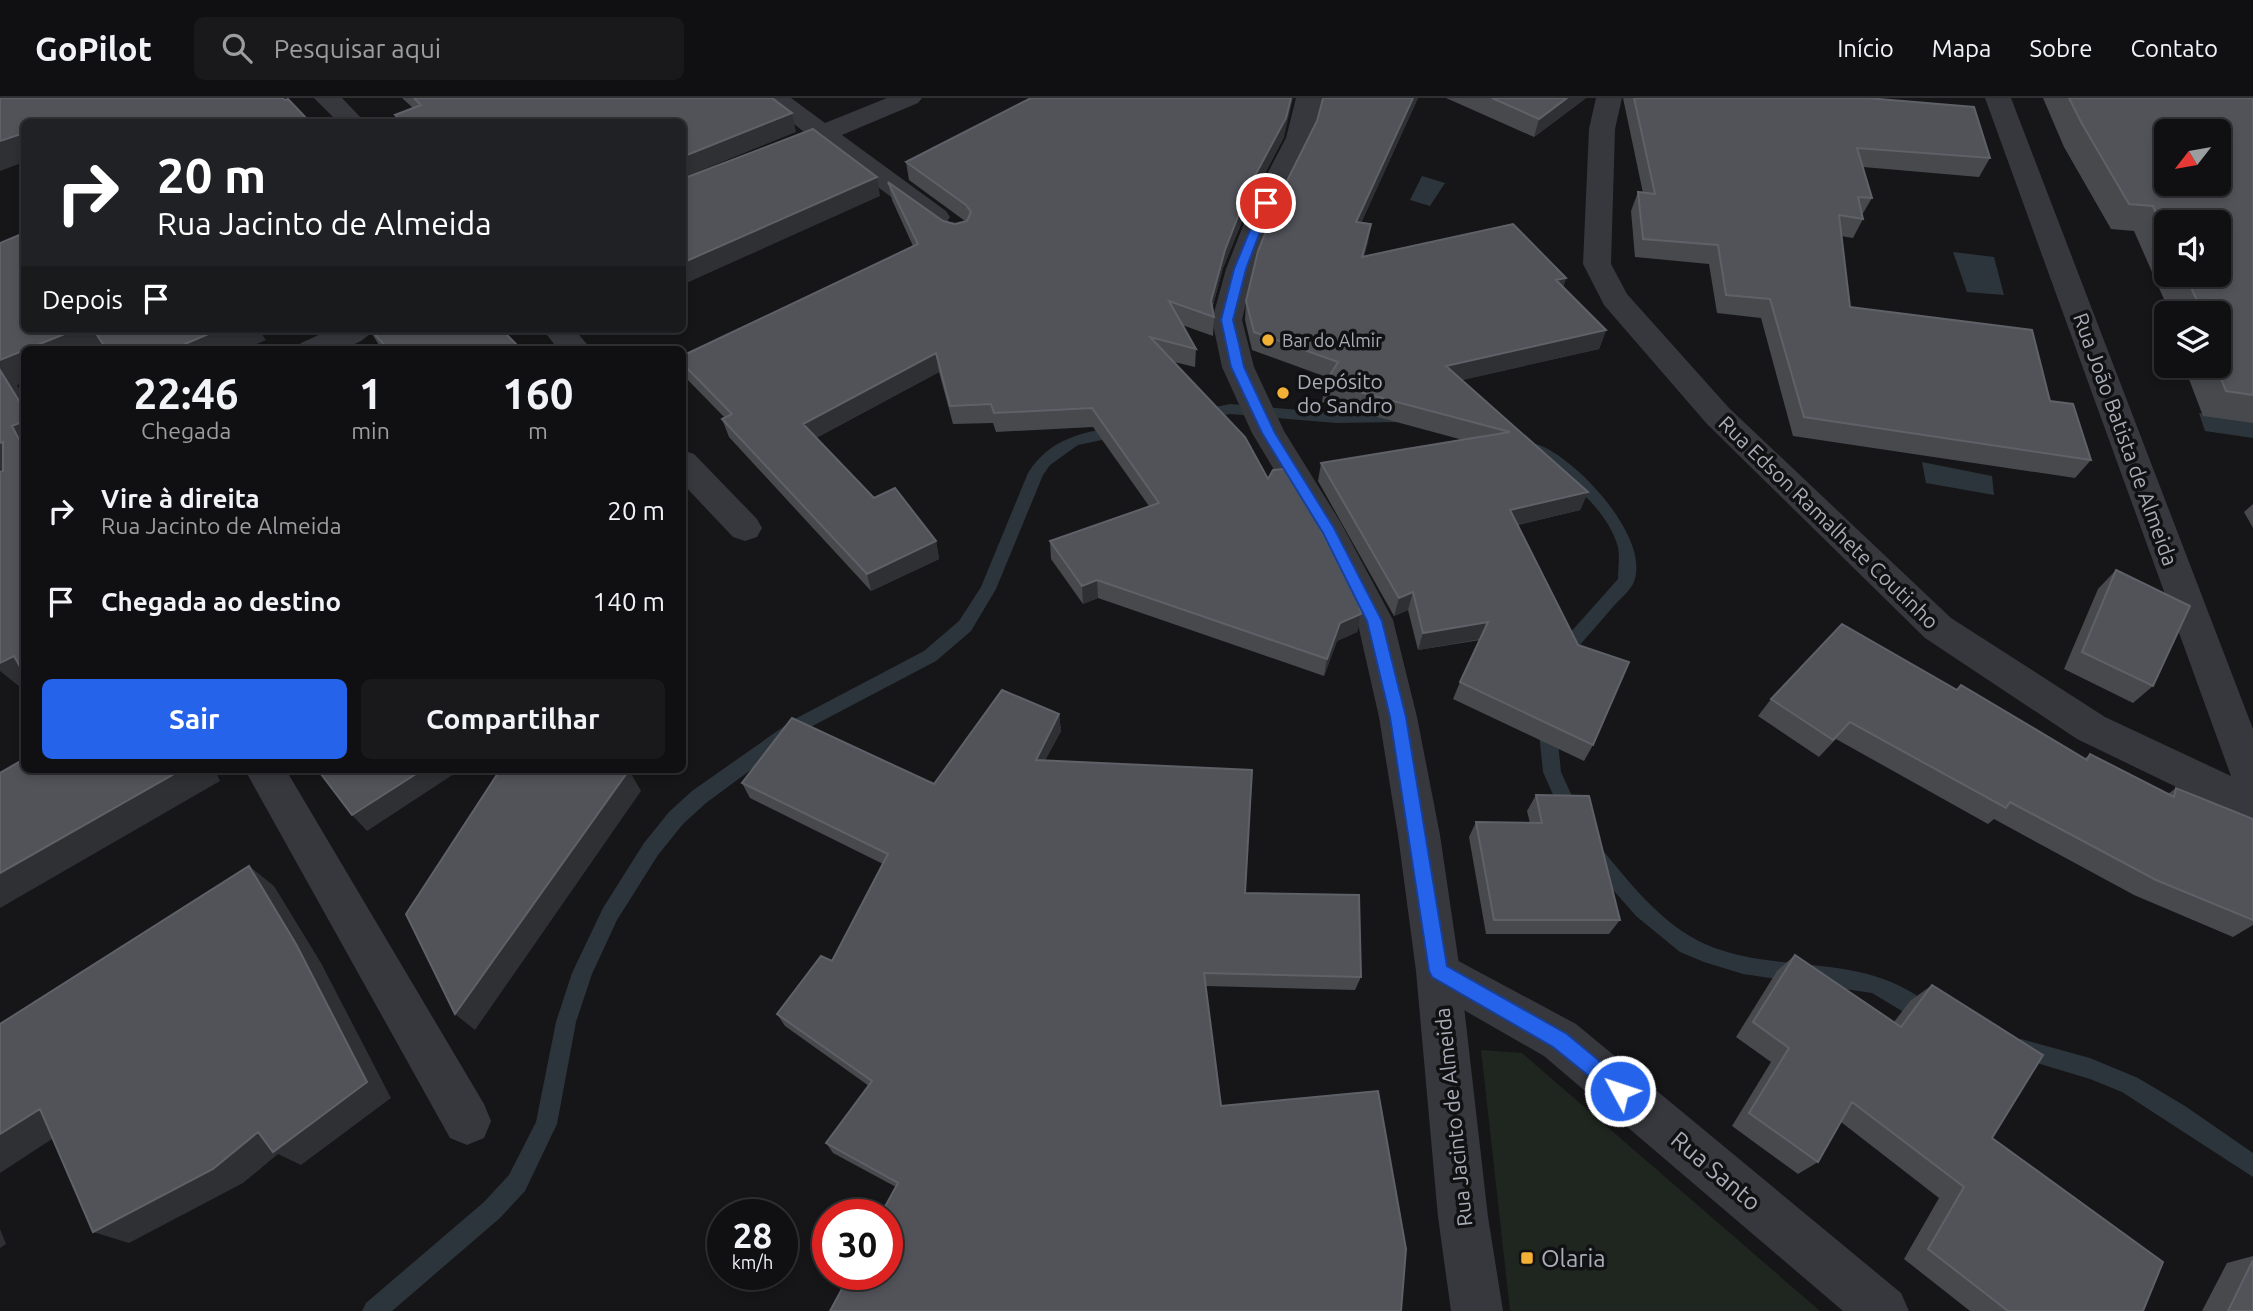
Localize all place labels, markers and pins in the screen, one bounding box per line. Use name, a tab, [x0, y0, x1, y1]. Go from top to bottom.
pin	[1236, 173, 1296, 233]
place label: Bar do Almir	[1282, 330, 1382, 350]
marker: Bar do Almir	[1260, 332, 1276, 348]
place label: Depósito do Sandro	[1297, 369, 1393, 417]
marker: Depósito do Sandro	[1275, 385, 1291, 401]
place label: Olaria	[1541, 1245, 1606, 1272]
marker: Olaria	[1519, 1250, 1535, 1266]

